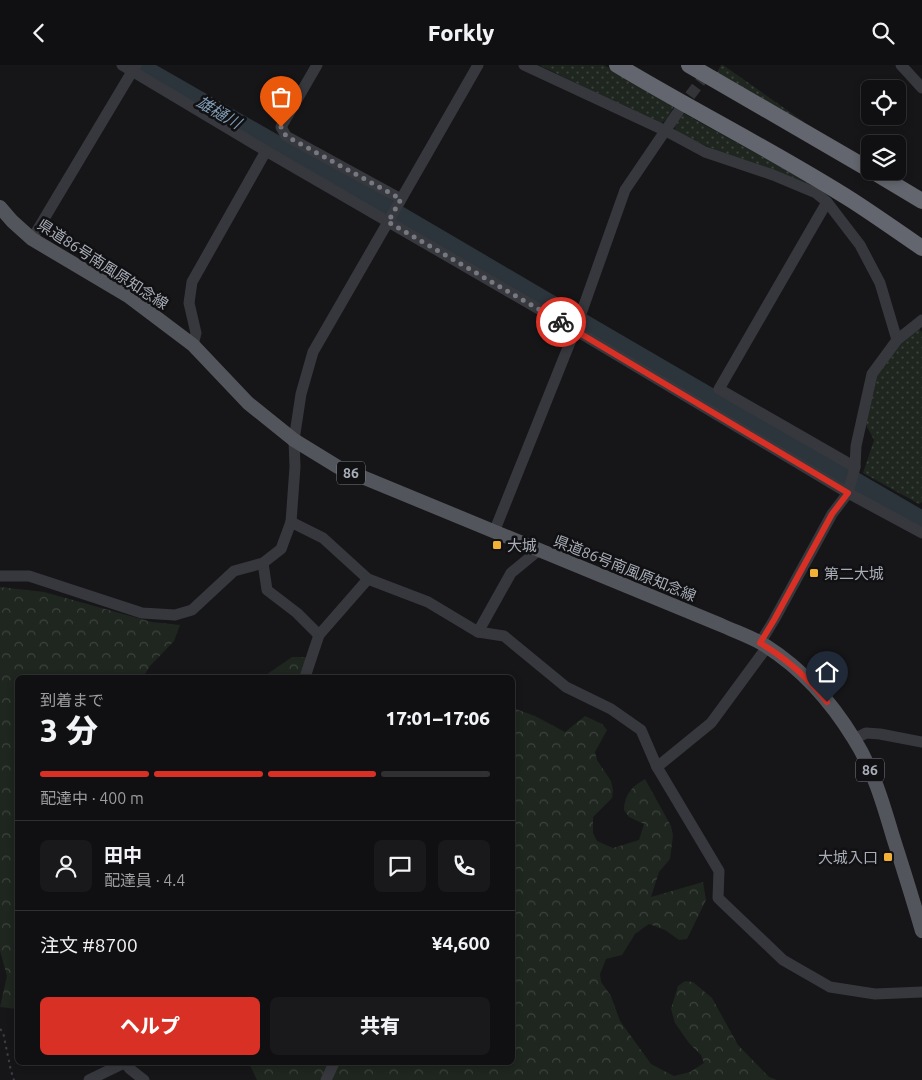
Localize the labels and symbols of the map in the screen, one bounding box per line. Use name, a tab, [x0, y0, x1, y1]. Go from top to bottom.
pin	[260, 76, 302, 127]
water label: 雄樋川	[194, 92, 246, 133]
street label: 県道86号南風原知念線	[35, 216, 171, 312]
courier	[536, 297, 586, 347]
road number: 86	[337, 461, 365, 484]
street label: 県道86号南風原知念線	[551, 532, 699, 604]
place label: 大城	[507, 537, 537, 554]
marker: 大城	[491, 539, 503, 551]
place label: 第二大城	[824, 565, 884, 582]
marker: 第二大城	[808, 567, 820, 579]
pin	[806, 651, 848, 702]
road number: 86	[856, 759, 884, 781]
place label: 大城入口	[818, 849, 878, 866]
marker: 大城入口	[882, 851, 894, 863]

